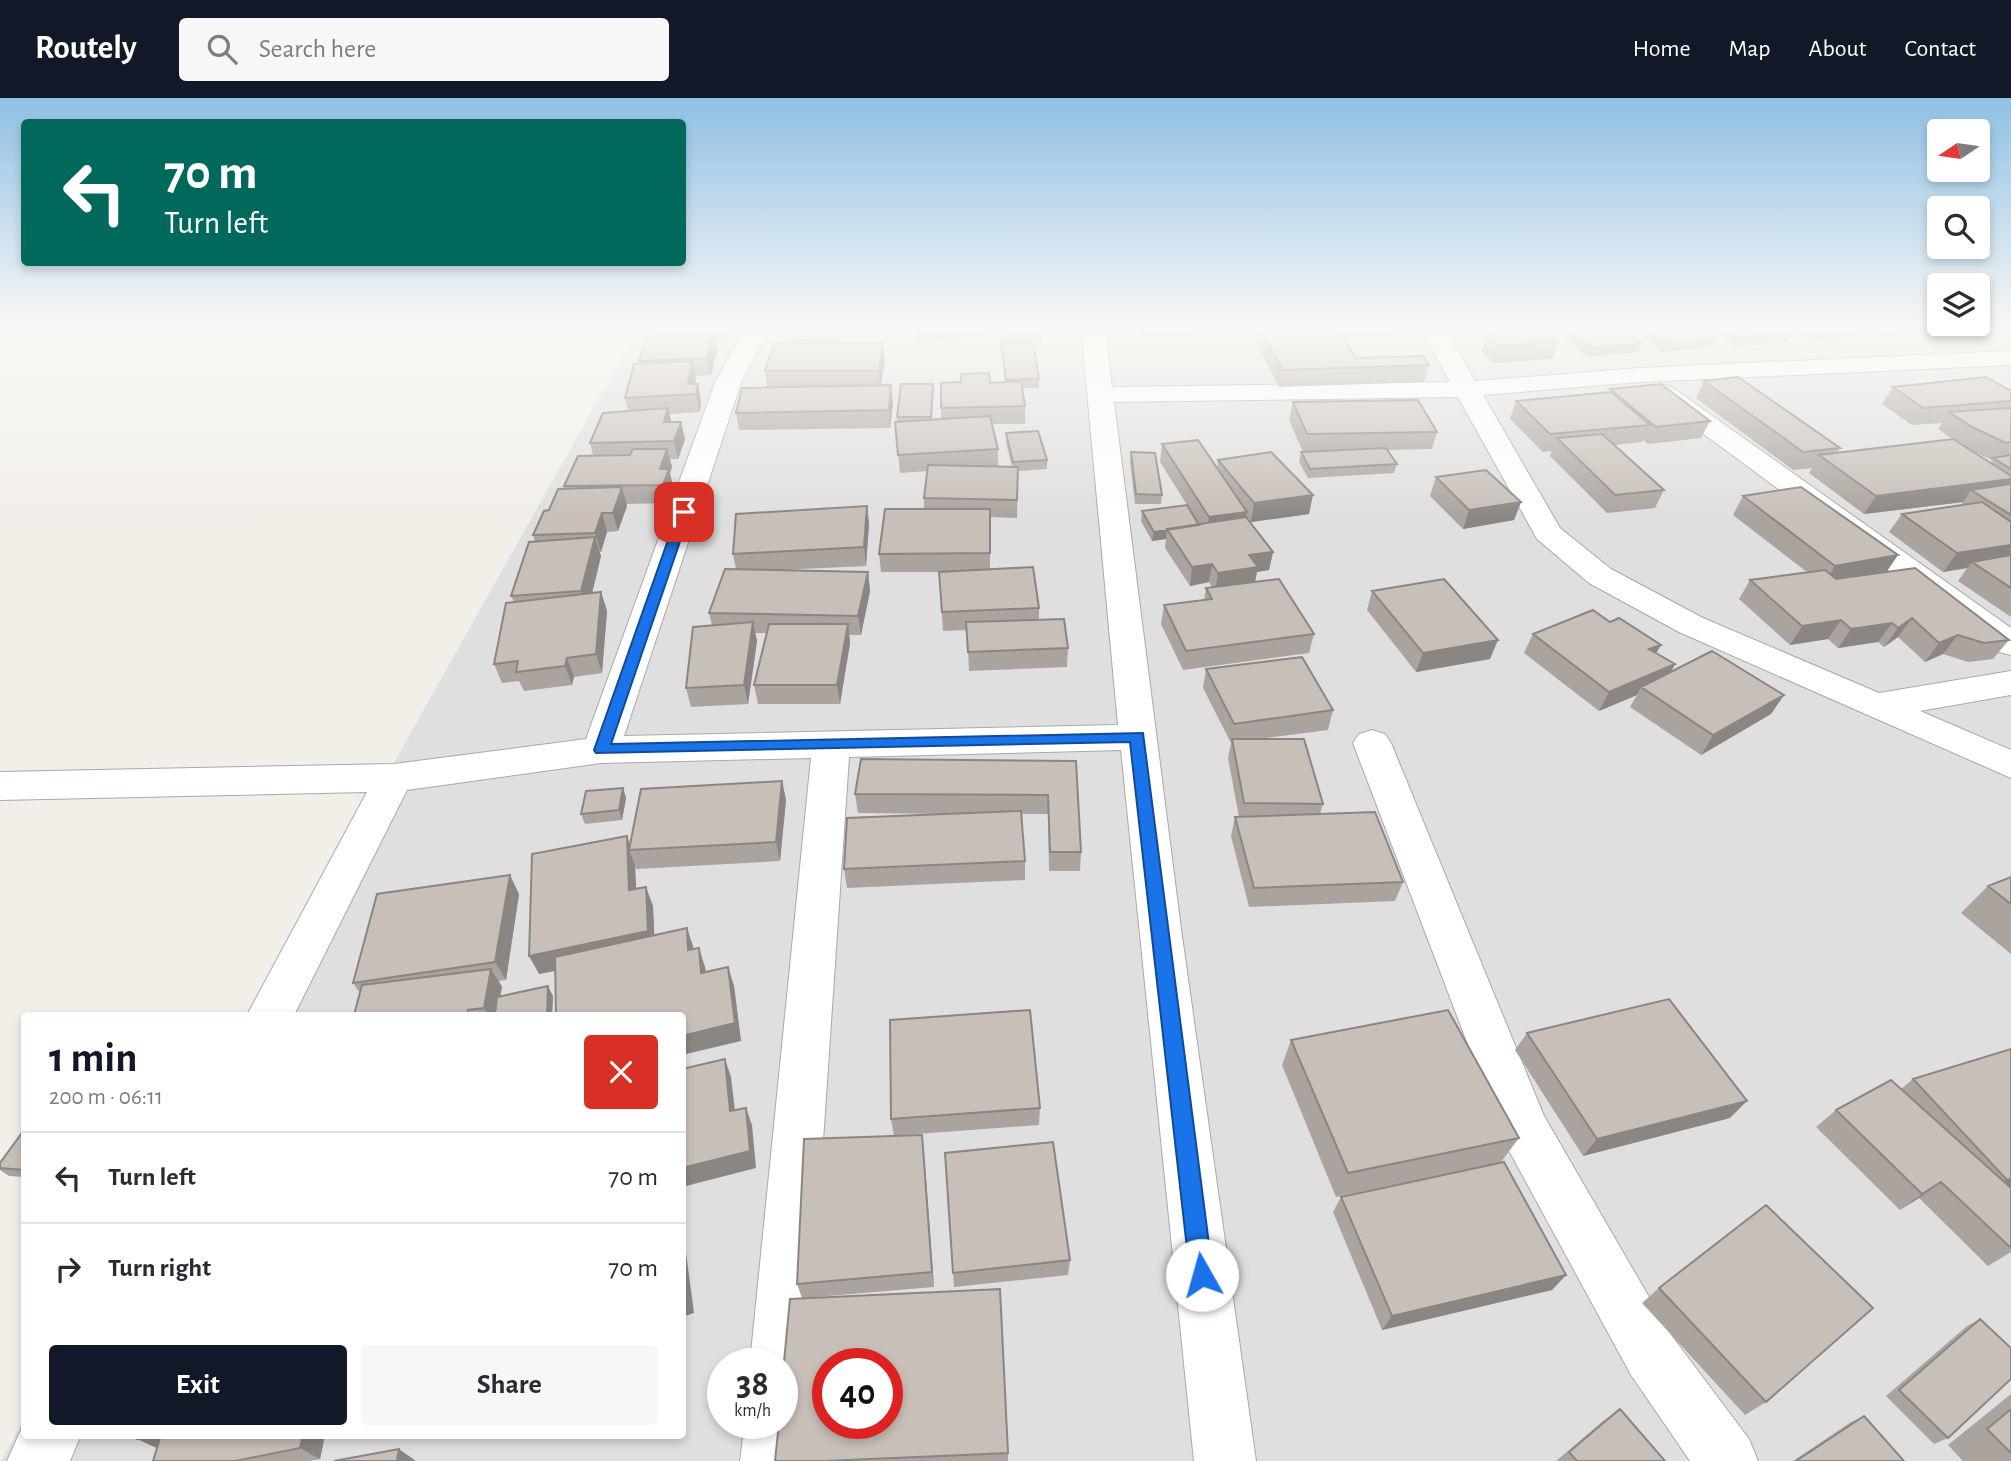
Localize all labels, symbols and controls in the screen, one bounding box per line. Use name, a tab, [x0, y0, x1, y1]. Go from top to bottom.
search box	[179, 18, 669, 81]
icon: search	[203, 30, 241, 68]
text: Routely	[35, 32, 137, 65]
text: Search here	[259, 36, 376, 62]
text: Home	[1633, 37, 1691, 61]
text: Map	[1729, 37, 1771, 61]
text: About	[1809, 37, 1866, 61]
text: Contact	[1904, 37, 1976, 61]
north arrow	[1927, 119, 1990, 182]
map controls	[1927, 119, 1990, 336]
icon: left	[49, 147, 140, 238]
text: 70 m	[164, 149, 258, 198]
button: search	[1927, 196, 1990, 259]
text: Turn left	[164, 207, 268, 239]
button: layers	[1927, 273, 1990, 336]
pin	[654, 482, 714, 542]
icon: arrive	[665, 493, 703, 531]
button: close	[584, 1035, 658, 1109]
text: 1 min	[49, 1037, 138, 1079]
text: 200 m · 06:11	[49, 1086, 163, 1109]
icon: left	[49, 1159, 87, 1197]
text: Turn left	[108, 1164, 196, 1190]
text: 70 m	[608, 1164, 658, 1190]
position arrow	[1165, 1238, 1239, 1312]
icon: right	[49, 1250, 87, 1288]
text: Turn right	[108, 1255, 211, 1281]
text: 70 m	[608, 1255, 658, 1281]
button: Exit	[49, 1345, 347, 1425]
button: Share	[361, 1345, 658, 1425]
speed limit sign: 40	[812, 1348, 903, 1439]
text: 38	[736, 1367, 769, 1402]
text: km/h	[734, 1402, 771, 1420]

